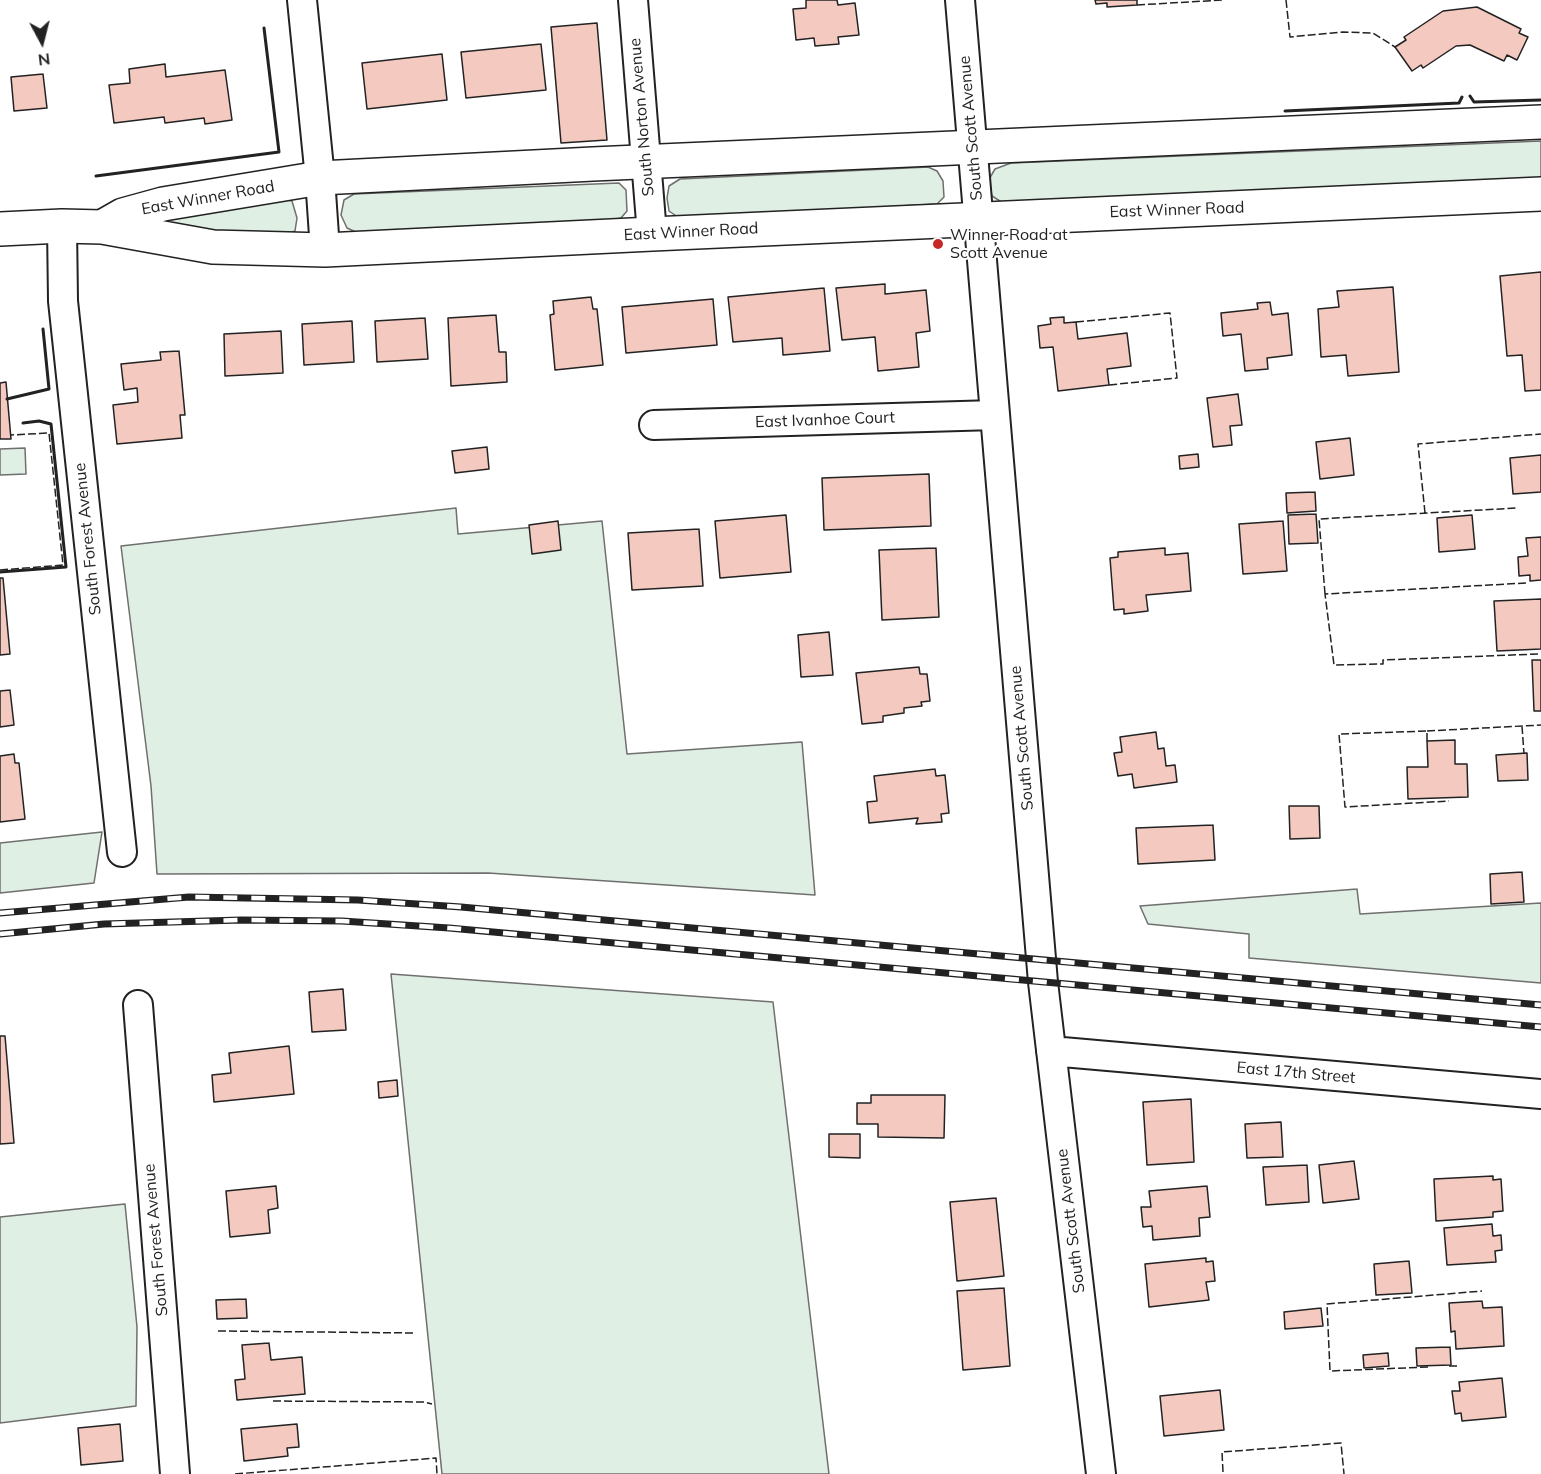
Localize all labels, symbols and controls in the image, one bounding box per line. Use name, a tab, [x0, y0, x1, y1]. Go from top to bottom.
north arrow	[12, 12, 72, 72]
street label: South Norton Avenue	[626, 37, 658, 197]
text: N	[37, 49, 51, 71]
street label: South Scott Avenue	[955, 55, 987, 201]
street label: East Winner Road	[140, 177, 276, 219]
street label: East Winner Road	[1109, 198, 1245, 222]
street label: East Winner Road	[623, 219, 759, 245]
place label: Winner Road at Scott Avenue	[950, 225, 1068, 263]
marker: Winner Road at Scott Avenue	[931, 237, 945, 251]
street label: East Ivanhoe Court	[755, 408, 895, 432]
street label: South Forest Avenue	[70, 462, 106, 616]
street label: South Scott Avenue	[1006, 665, 1038, 811]
street label: East 17th Street	[1236, 1058, 1356, 1088]
street label: South Scott Avenue	[1053, 1148, 1089, 1294]
street label: South Forest Avenue	[140, 1163, 172, 1317]

